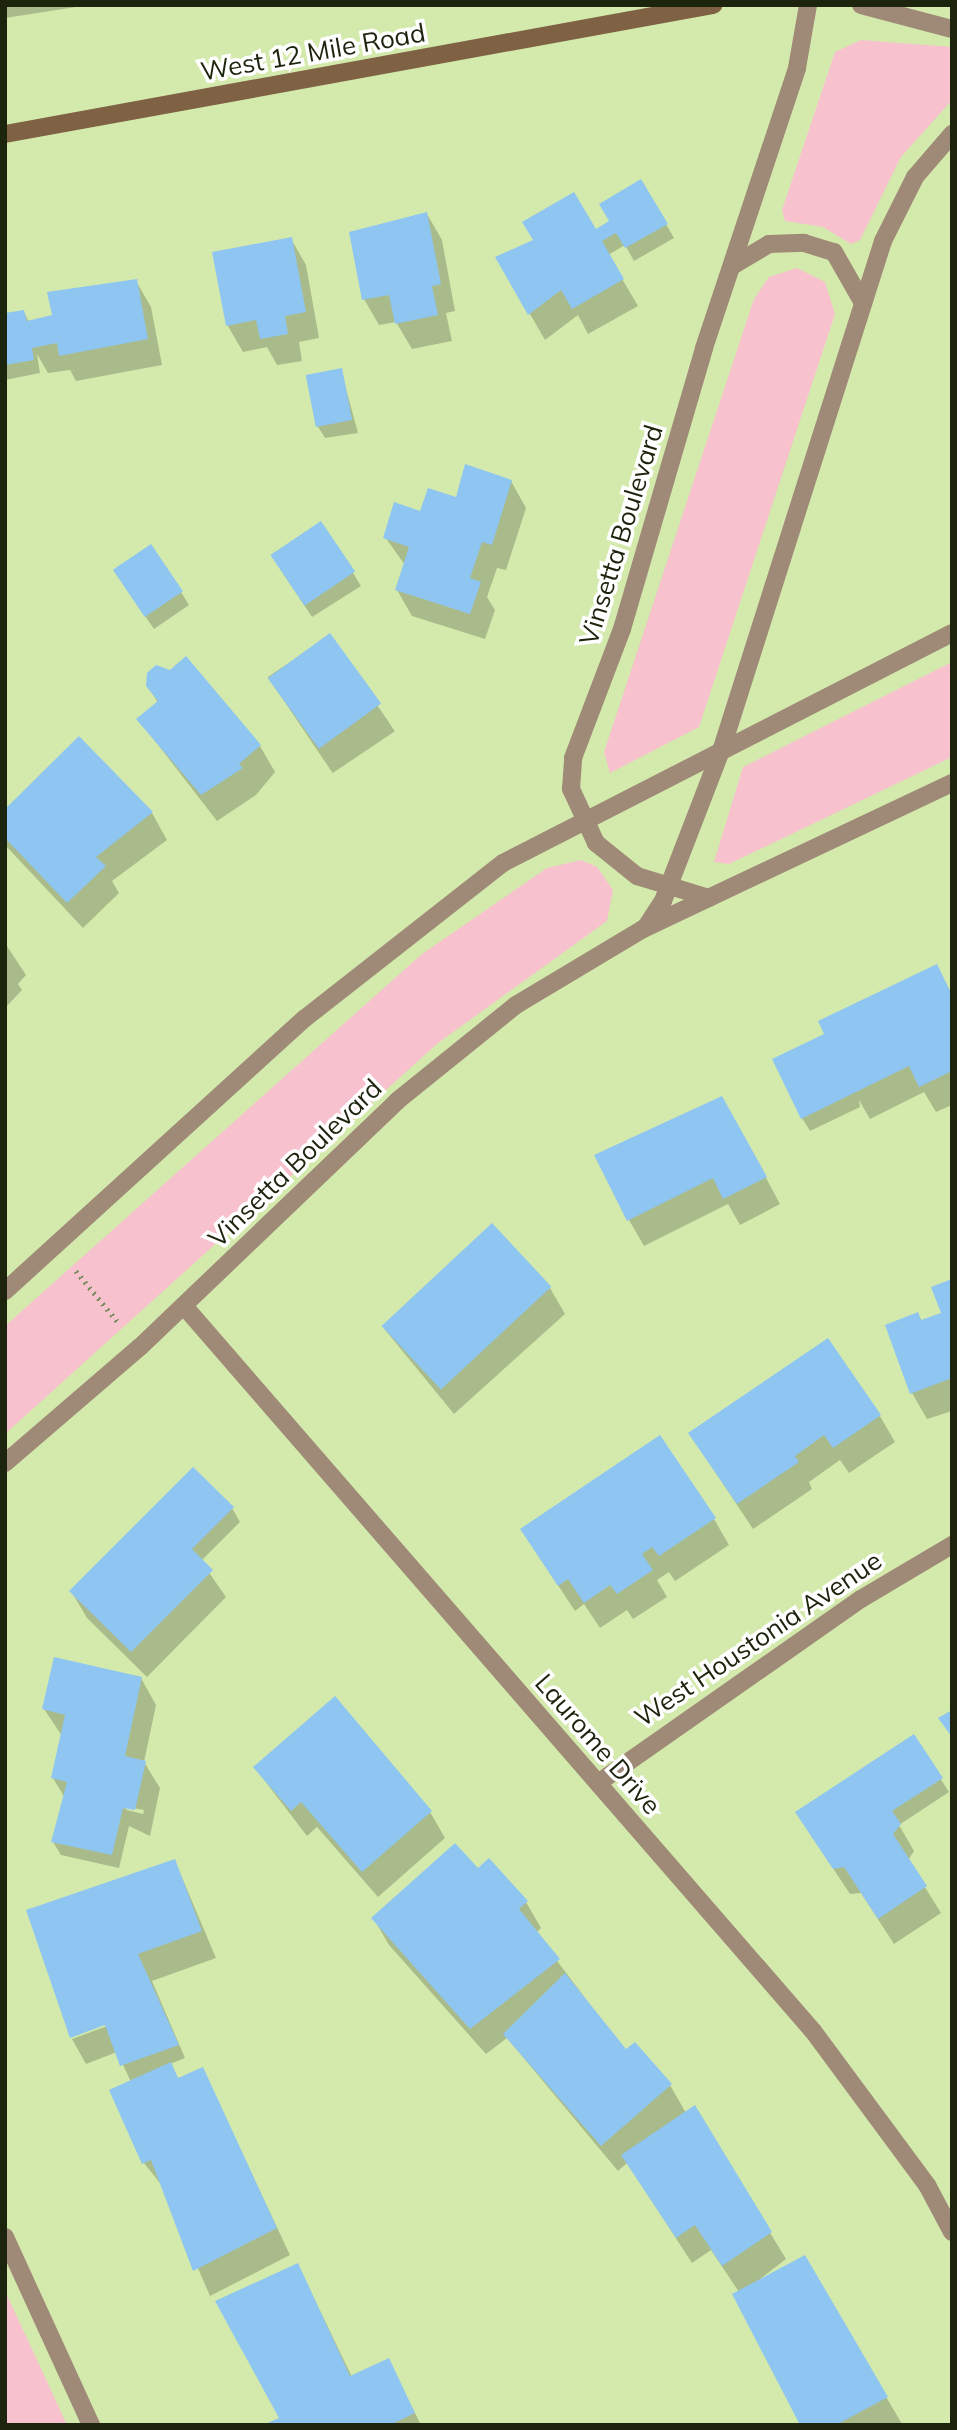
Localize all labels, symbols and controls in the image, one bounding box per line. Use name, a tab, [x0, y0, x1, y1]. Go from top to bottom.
street label: West 12 Mile Road	[198, 17, 428, 87]
street label: Vinsetta Boulevard	[573, 421, 669, 649]
street label: Vinsetta Boulevard	[202, 1072, 388, 1254]
street label: West Houstonia Avenue	[629, 1545, 887, 1733]
street label: Laurome Drive	[529, 1668, 667, 1820]

